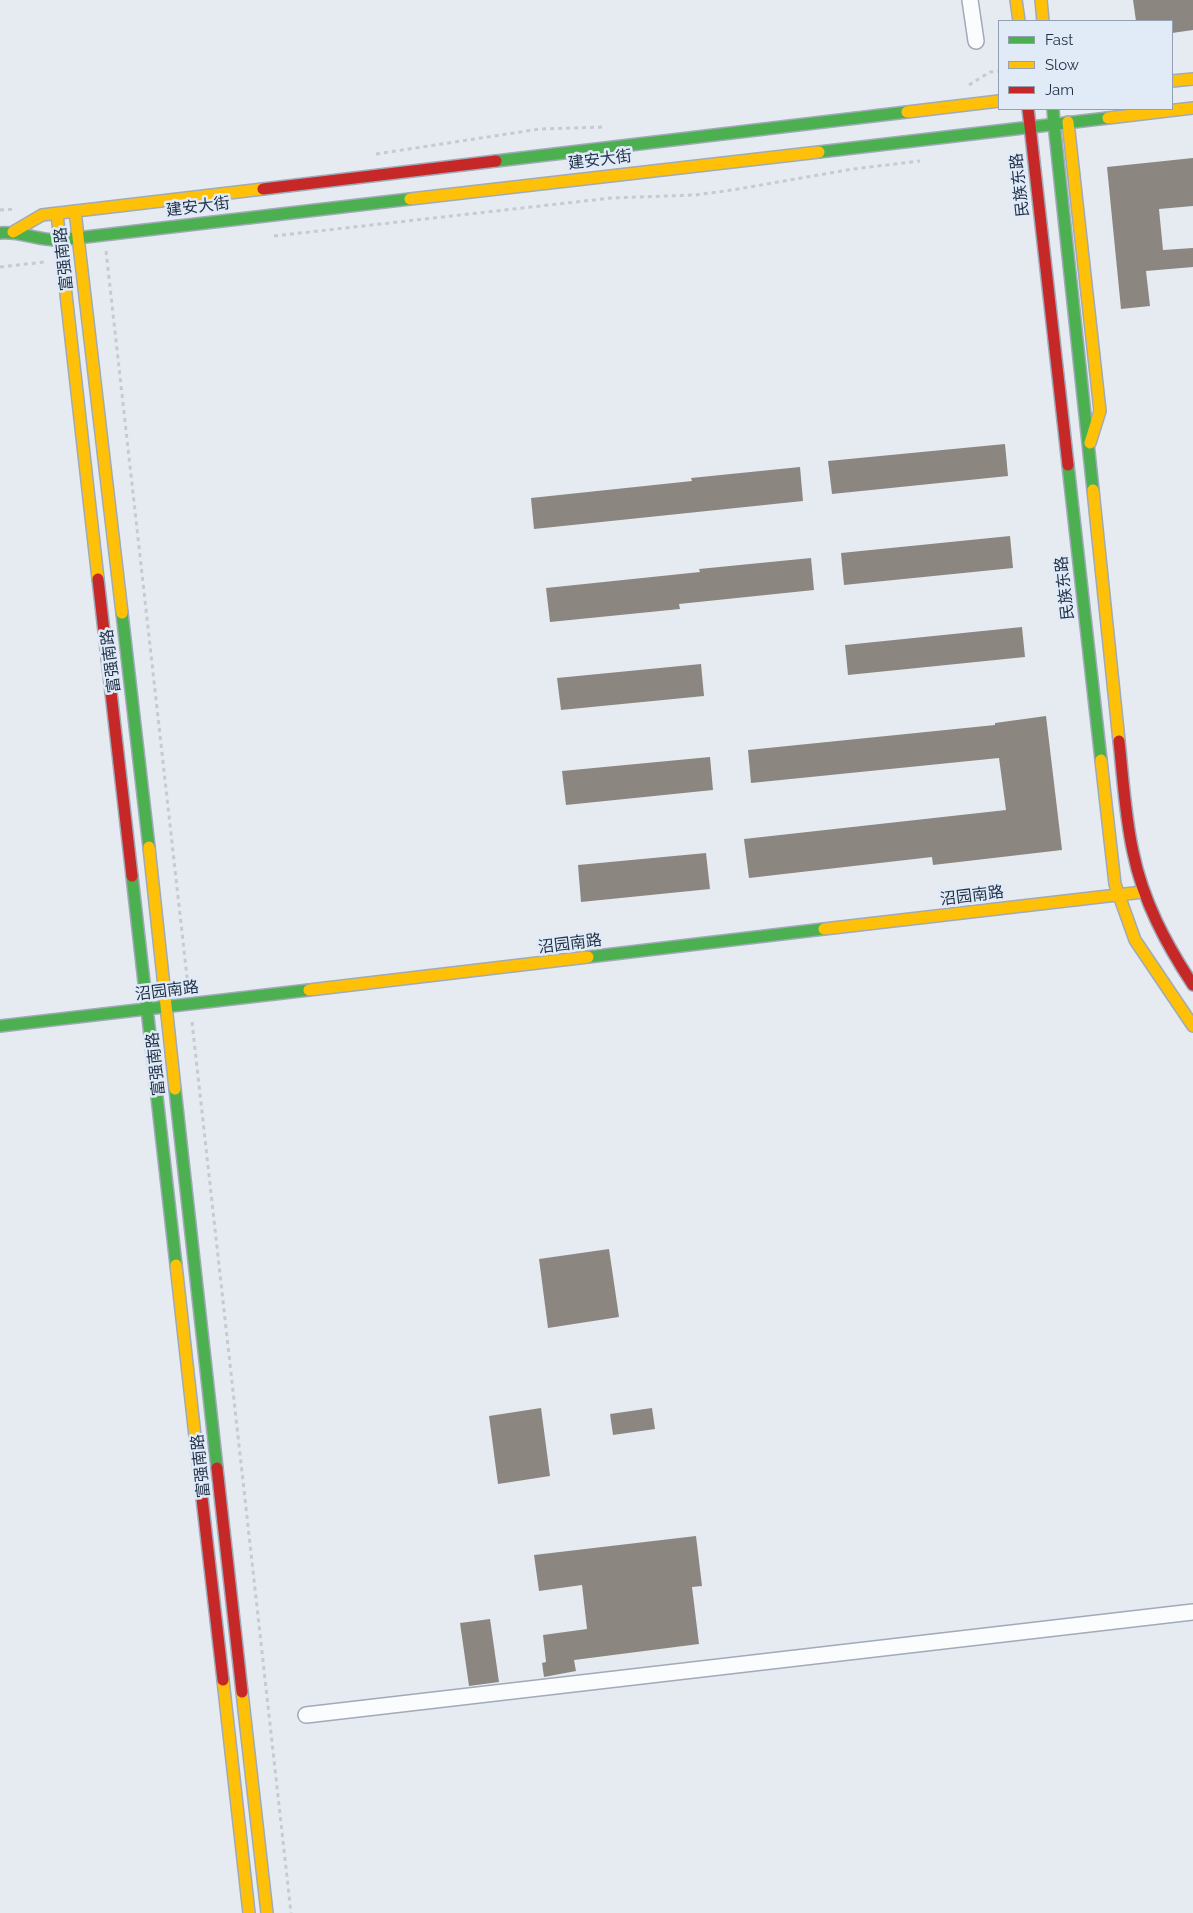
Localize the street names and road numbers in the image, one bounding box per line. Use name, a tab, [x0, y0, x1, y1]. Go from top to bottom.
street label: 建安大街	[567, 147, 633, 173]
street label: 民族东路	[1007, 152, 1033, 218]
street label: 建安大街	[165, 194, 231, 220]
street label: 富强南路	[51, 226, 77, 292]
street label: 民族东路	[1052, 555, 1078, 621]
street label: 富强南路	[98, 628, 124, 694]
street label: 沼园南路	[939, 883, 1005, 909]
street label: 沼园南路	[537, 931, 603, 957]
street label: 沼园南路	[134, 978, 200, 1004]
street label: 富强南路	[143, 1031, 169, 1097]
street label: 富强南路	[188, 1433, 214, 1499]

